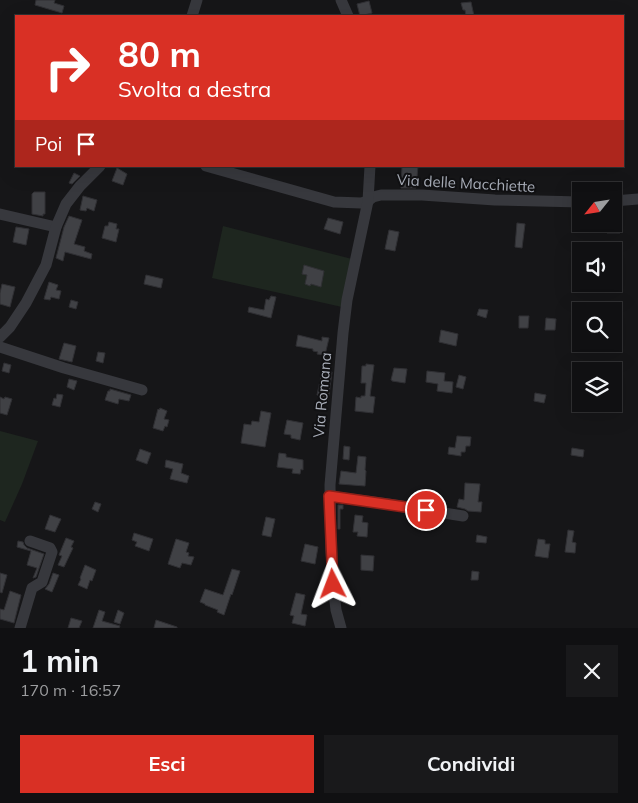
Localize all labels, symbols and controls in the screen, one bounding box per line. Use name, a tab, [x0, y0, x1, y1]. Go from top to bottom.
text: 80 m	[118, 32, 201, 76]
icon: right	[35, 35, 100, 100]
text: Svolta a destra	[118, 75, 271, 103]
icon: arrive	[72, 130, 100, 158]
text: Poi	[35, 132, 62, 156]
street label: Via delle Macchiette	[396, 170, 536, 196]
north arrow	[572, 182, 622, 232]
map controls	[572, 182, 622, 412]
button: sound	[572, 242, 622, 292]
button: search	[572, 302, 622, 352]
street label: Via Romana	[309, 351, 335, 439]
button: layers	[572, 362, 622, 412]
pin	[405, 489, 447, 531]
icon: arrive	[412, 496, 440, 524]
position arrow	[306, 557, 358, 609]
text: 1 min	[20, 642, 99, 680]
button: close	[566, 645, 618, 697]
text: 170 m · 16:57	[20, 680, 121, 700]
button: Esci	[20, 735, 314, 793]
button: Condividi	[324, 735, 618, 793]

